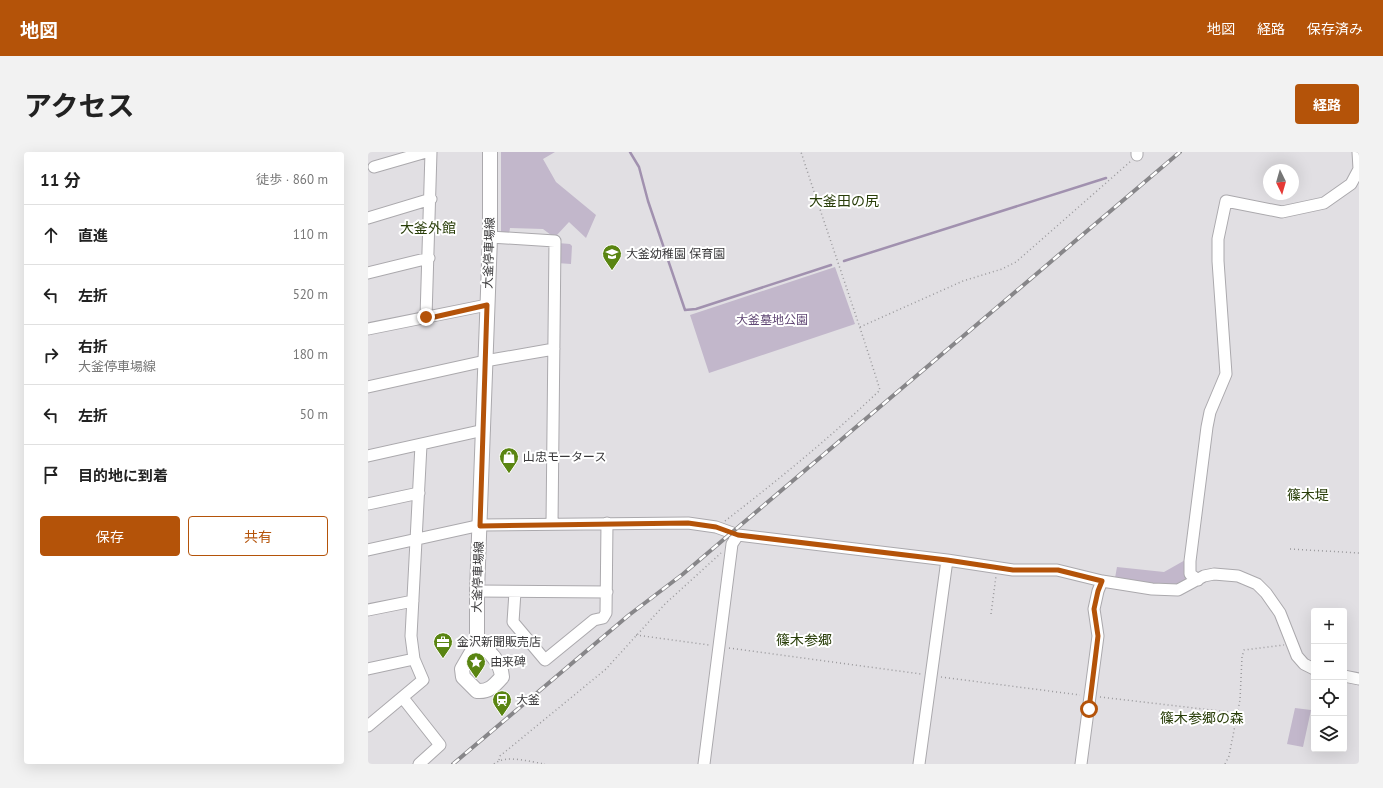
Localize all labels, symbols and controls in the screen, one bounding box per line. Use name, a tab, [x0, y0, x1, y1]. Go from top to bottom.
text: 地図	[20, 18, 58, 42]
text: 地図	[1207, 20, 1235, 38]
text: 経路	[1257, 20, 1285, 38]
text: 保存済み	[1307, 20, 1363, 38]
button: 経路	[1295, 84, 1359, 124]
text: アクセス	[24, 87, 135, 124]
north arrow	[1263, 164, 1299, 200]
text: 11 分	[40, 169, 81, 191]
text: 徒歩 · 860 m	[256, 171, 328, 188]
district label: 大釜田の尻	[809, 192, 879, 210]
street label: 大釜停車場線	[480, 217, 497, 289]
district label: 大釜外館	[400, 219, 456, 237]
icon: ahead	[40, 224, 62, 246]
text: 直進	[78, 226, 108, 245]
text: 110 m	[293, 226, 328, 243]
school or university icon: 大釜幼稚園 保育園	[601, 243, 623, 271]
place label: 大釜幼稚園 保育園	[626, 246, 725, 261]
icon: left	[40, 284, 62, 306]
text: 左折	[78, 286, 108, 305]
text: 520 m	[293, 286, 328, 303]
route end	[417, 308, 435, 326]
park label: 大釜墓地公園	[736, 312, 808, 327]
text: 右折	[78, 337, 108, 356]
icon: right	[40, 344, 62, 366]
text: 180 m	[293, 346, 328, 363]
text: 大釜停車場線	[78, 358, 156, 375]
icon: left	[40, 404, 62, 426]
text: 左折	[78, 406, 108, 425]
text: 50 m	[300, 406, 328, 423]
shop icon: 山忠モータース	[498, 446, 520, 474]
place label: 山忠モータース	[523, 449, 606, 464]
icon: arrive	[40, 464, 62, 486]
text: 目的地に到着	[78, 466, 168, 485]
district label: 篠木堤	[1287, 486, 1329, 504]
button: 保存	[40, 516, 180, 556]
button: 共有	[188, 516, 328, 556]
street label: 大釜停車場線	[469, 541, 486, 613]
map controls	[1311, 608, 1347, 752]
button: +	[1311, 608, 1347, 644]
office icon: 金沢新聞販売店	[432, 631, 454, 659]
district label: 篠木参郷	[776, 631, 832, 649]
place label: 金沢新聞販売店	[457, 634, 541, 649]
button: −	[1311, 644, 1347, 680]
place icon: 由来碑	[465, 651, 487, 679]
place label: 由来碑	[490, 654, 526, 669]
button: locate	[1311, 680, 1347, 716]
station icon: 大釜	[491, 689, 513, 717]
place label: 大釜	[516, 692, 540, 707]
route start	[1080, 700, 1098, 718]
district label: 篠木参郷の森	[1160, 709, 1244, 727]
button: layers	[1311, 716, 1347, 752]

